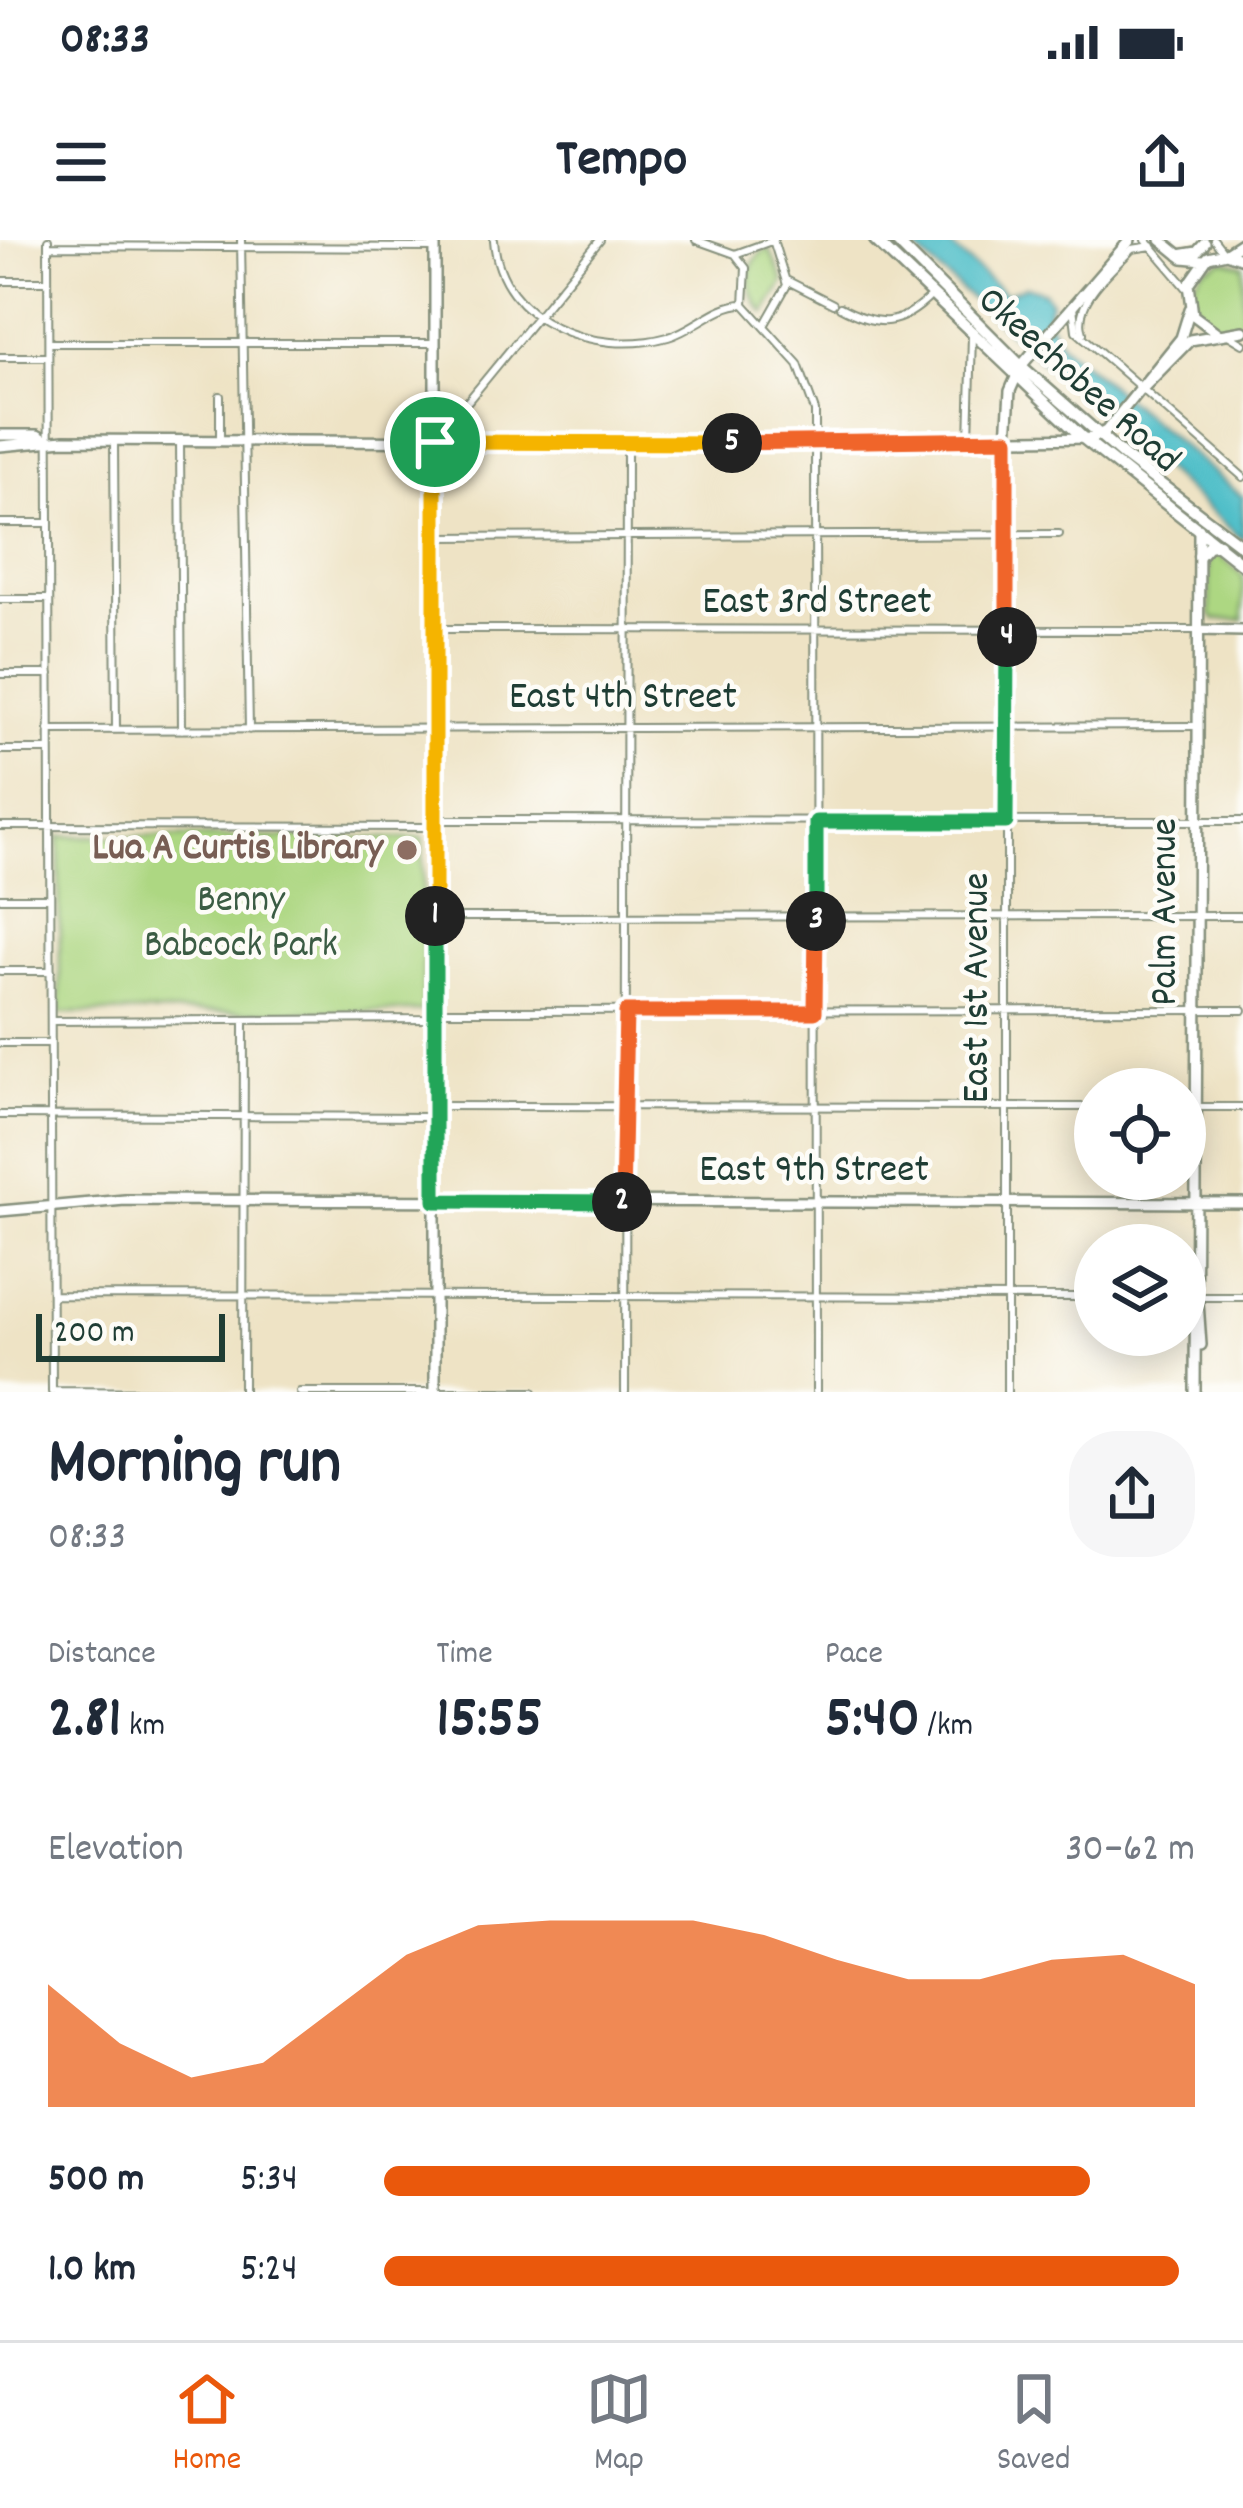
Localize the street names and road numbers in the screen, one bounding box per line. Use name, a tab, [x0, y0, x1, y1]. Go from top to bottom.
street label: Okeechobee Road	[963, 276, 1191, 488]
street label: East 3rd Street	[702, 577, 932, 632]
street label: East 4th Street	[509, 672, 737, 727]
street label: Palm Avenue	[1140, 818, 1195, 1006]
street label: East 1st Avenue	[952, 873, 1007, 1103]
street label: East 9th Street	[699, 1145, 929, 1200]

